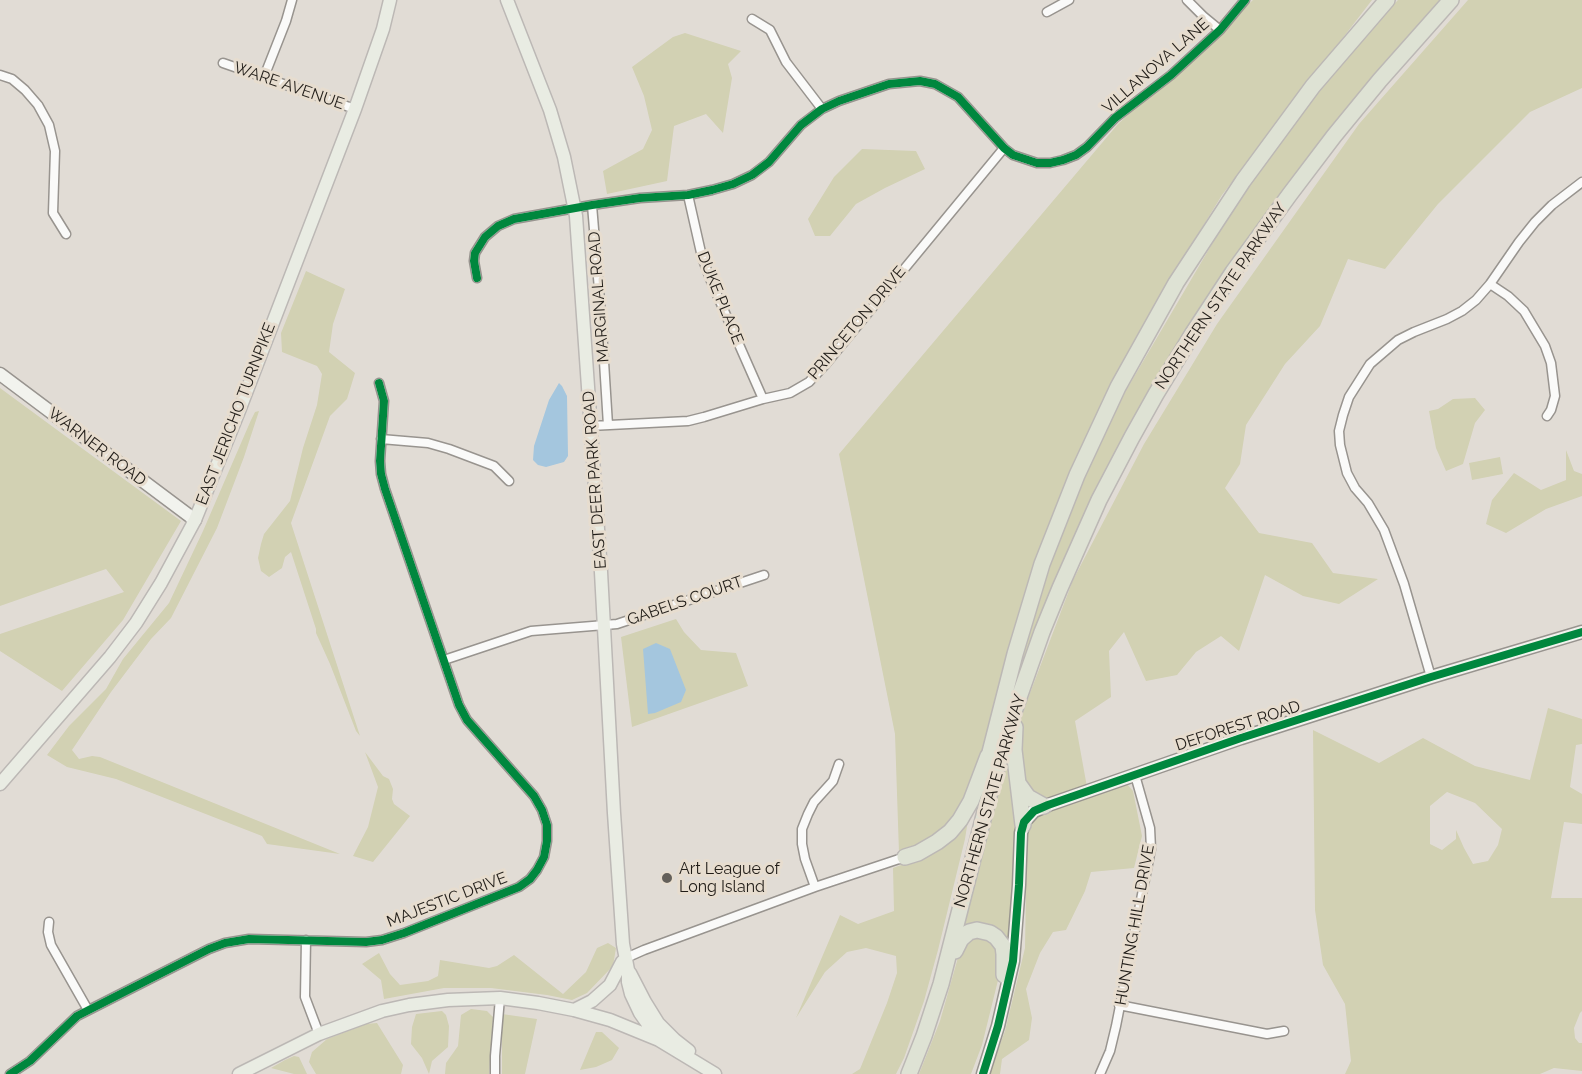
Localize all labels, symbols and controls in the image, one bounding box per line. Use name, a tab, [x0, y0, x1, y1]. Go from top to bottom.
street label: VILLANOVA LANE	[1099, 14, 1213, 118]
street label: WARE AVENUE	[231, 58, 347, 114]
street label: NORTHERN STATE PARKWAY	[1151, 199, 1291, 393]
street label: MARGINAL ROAD	[585, 231, 613, 363]
street label: DUKE PLACE	[693, 249, 747, 347]
street label: PRINCETON DRIVE	[804, 263, 910, 383]
street label: EAST JERICHO TURNPIKE	[192, 320, 280, 508]
street label: EAST DEER PARK ROAD	[579, 390, 611, 570]
street label: WARNER ROAD	[44, 404, 150, 490]
street label: GABELS COURT	[625, 572, 745, 630]
street label: NORTHERN STATE PARKWAY	[950, 692, 1030, 910]
street label: DEFOREST ROAD	[1173, 697, 1303, 755]
street label: HUNTING HILL DRIVE	[1111, 843, 1159, 1007]
place label: Art League of Long Island	[679, 859, 780, 897]
street label: MAJESTIC DRIVE	[384, 868, 510, 932]
marker: Art League of Long Island	[660, 871, 674, 885]

